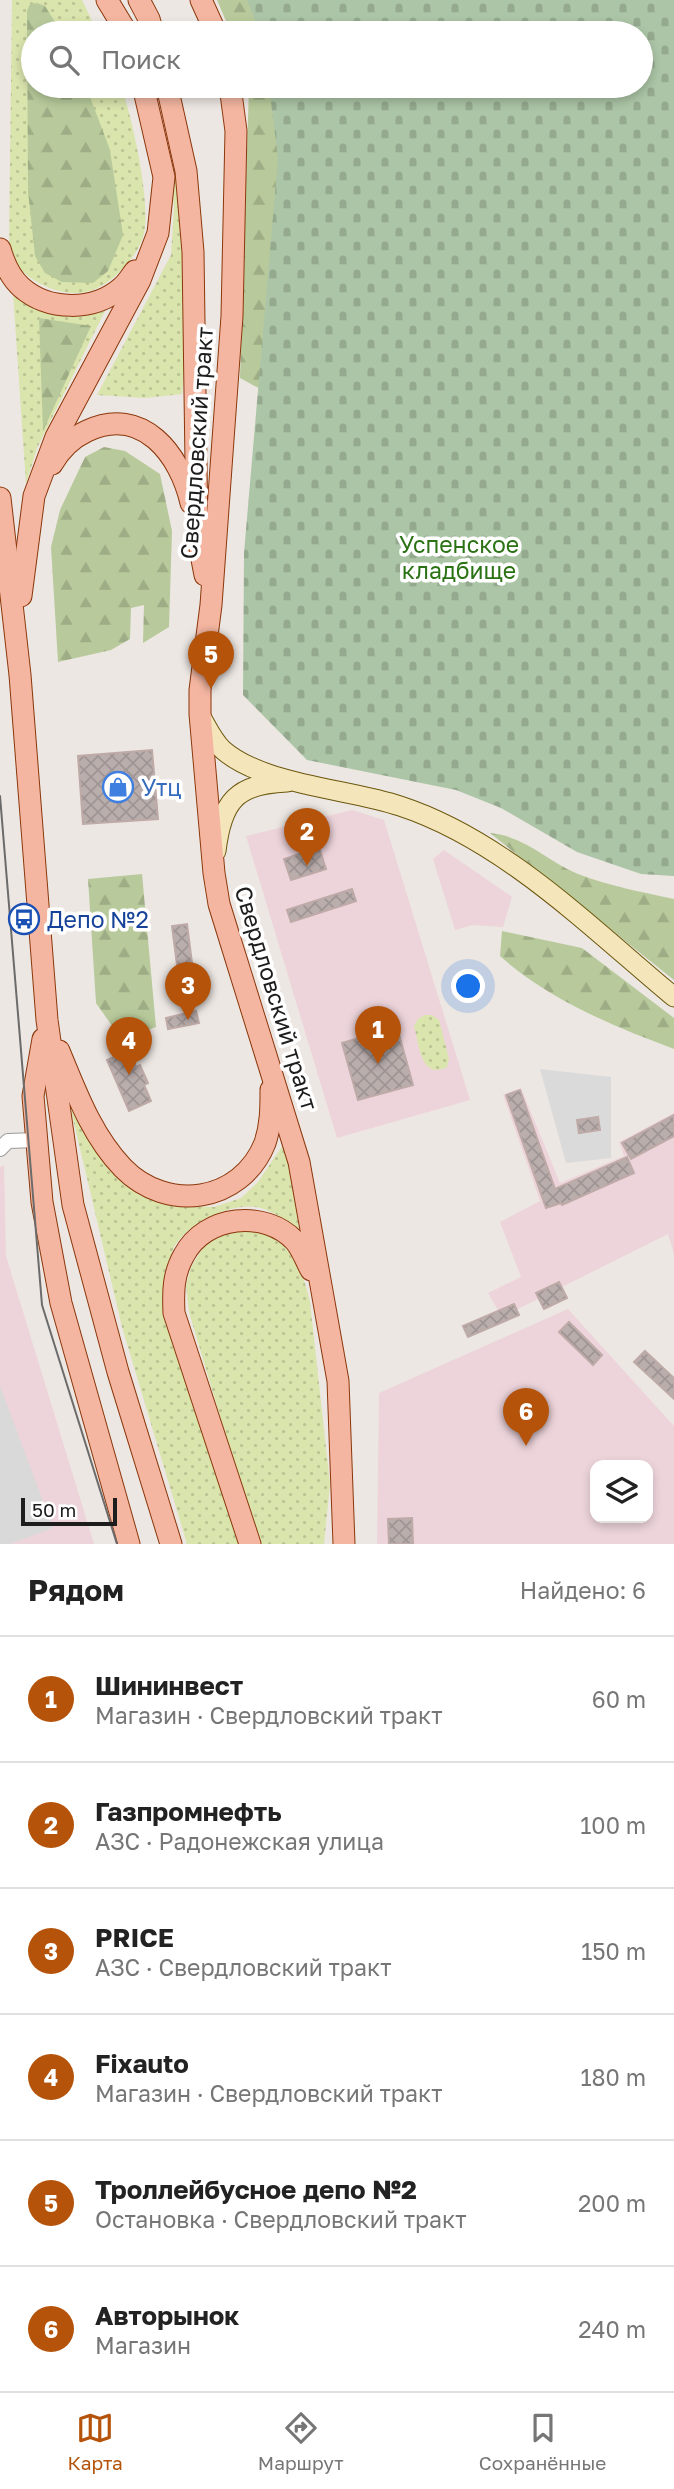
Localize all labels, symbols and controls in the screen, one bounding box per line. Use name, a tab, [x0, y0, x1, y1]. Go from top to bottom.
search box	[21, 21, 653, 98]
icon: search	[45, 41, 83, 79]
text: Поиск	[101, 44, 181, 75]
street label: Свердловский тракт	[174, 326, 218, 560]
park label: Успенское кладбище	[399, 530, 519, 584]
pin: 5	[188, 631, 234, 689]
shop icon: Утц	[101, 770, 135, 804]
place label: Утц	[141, 773, 181, 801]
pin: 2	[284, 808, 330, 866]
street label: Свердловский тракт	[230, 882, 324, 1114]
bus stop icon: Депо №2	[7, 902, 41, 936]
place label: Депо №2	[47, 905, 149, 933]
pin: 3	[165, 962, 211, 1020]
your location	[451, 969, 485, 1003]
pin: 1	[355, 1006, 401, 1064]
pin: 4	[106, 1017, 152, 1075]
pin: 6	[503, 1388, 549, 1446]
map controls	[590, 1460, 653, 1523]
button: layers	[590, 1460, 653, 1523]
scale bar	[21, 1495, 117, 1527]
text: 50 m	[32, 1498, 76, 1521]
text: Рядом	[28, 1572, 124, 1608]
text: Найдено: 6	[520, 1576, 646, 1604]
text: Шининвест	[95, 1670, 243, 1701]
text: 1	[45, 1685, 57, 1713]
text: 60 m	[592, 1685, 646, 1713]
text: Магазин · Свердловский тракт	[95, 1701, 442, 1729]
text: Газпромнефть	[95, 1796, 281, 1827]
text: 2	[44, 1811, 58, 1839]
text: 100 m	[580, 1811, 646, 1839]
text: АЗС · Радонежская улица	[95, 1827, 384, 1855]
text: PRICE	[95, 1922, 174, 1953]
text: 3	[44, 1937, 58, 1965]
text: 150 m	[581, 1937, 646, 1965]
text: АЗС · Свердловский тракт	[95, 1953, 391, 1981]
text: Fixauto	[95, 2048, 189, 2079]
text: 4	[44, 2063, 58, 2091]
text: 180 m	[580, 2063, 646, 2091]
text: Магазин · Свердловский тракт	[95, 2079, 442, 2107]
text: Троллейбусное депо №2	[95, 2174, 417, 2205]
text: 5	[44, 2189, 58, 2217]
text: 200 m	[578, 2189, 646, 2217]
text: Остановка · Свердловский тракт	[95, 2205, 467, 2233]
text: Авторынок	[95, 2300, 239, 2331]
text: 6	[44, 2315, 58, 2343]
text: 240 m	[578, 2315, 646, 2343]
text: Магазин	[95, 2331, 191, 2359]
tab: Карта	[68, 2409, 123, 2474]
tab: Маршрут	[258, 2409, 344, 2474]
tab: Сохранённые	[479, 2409, 606, 2474]

